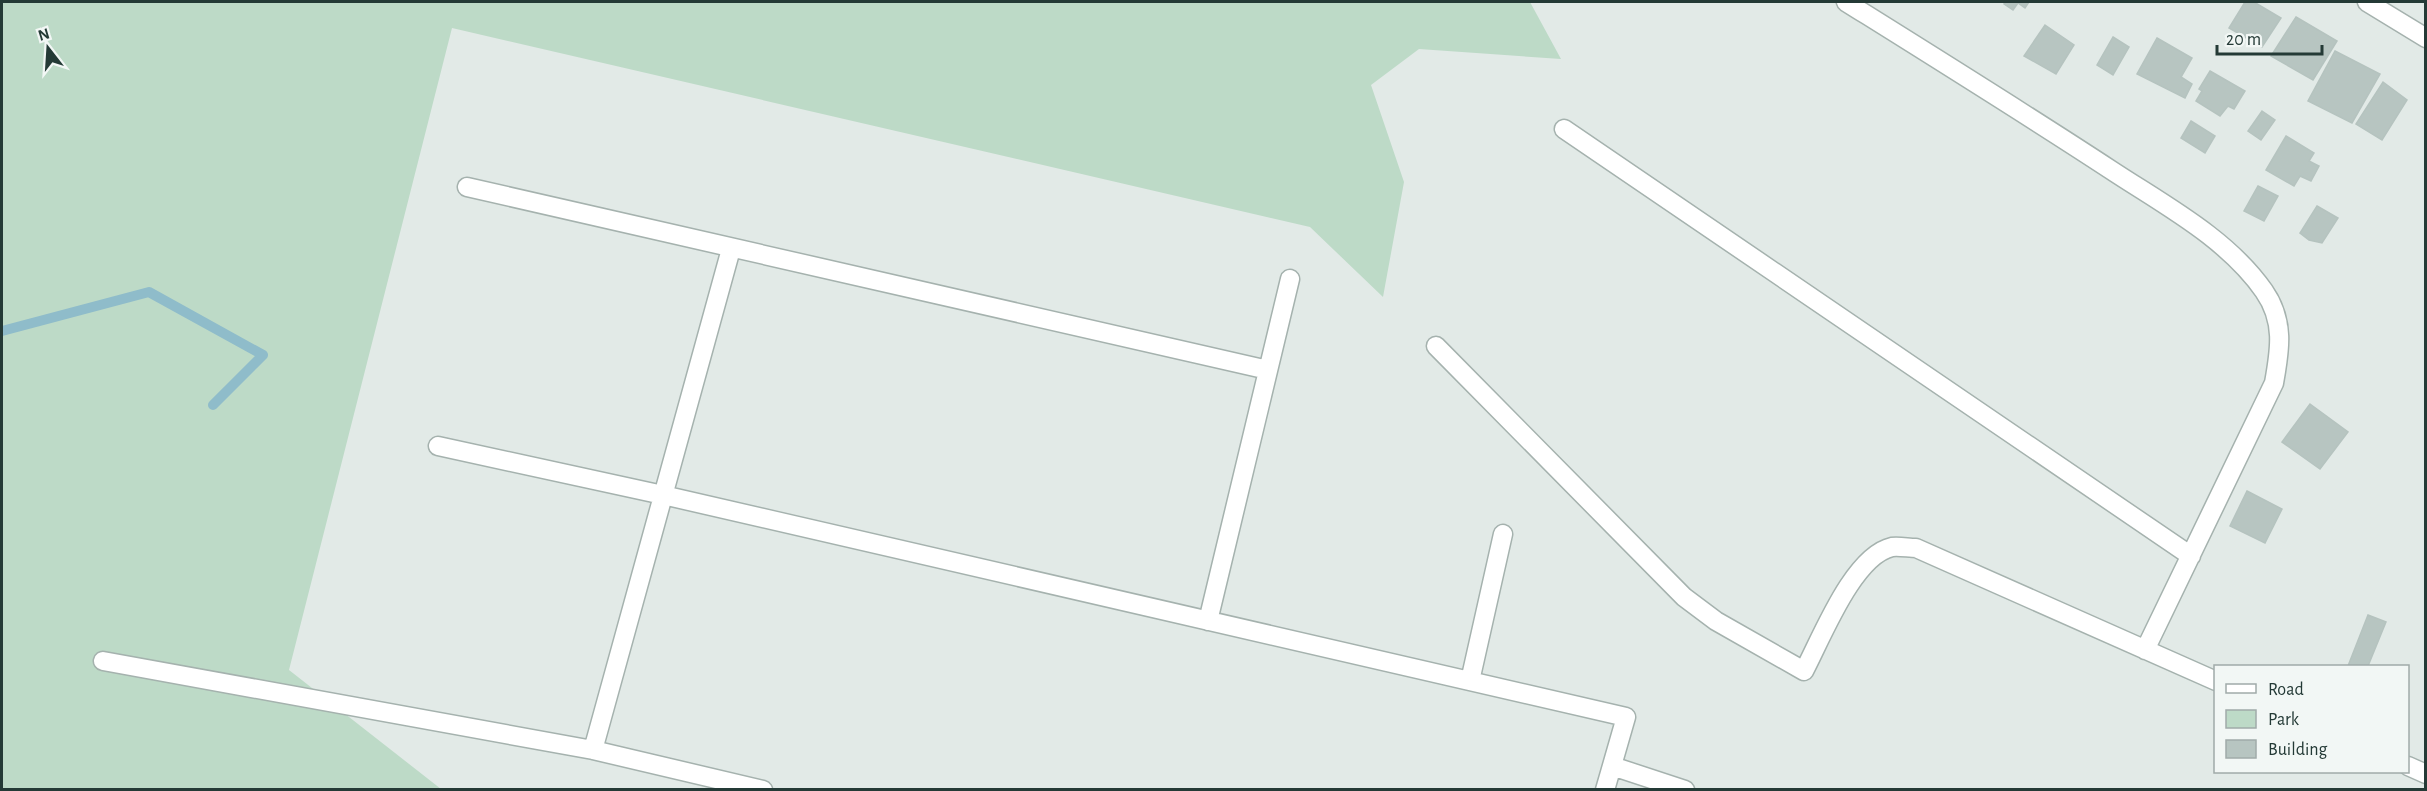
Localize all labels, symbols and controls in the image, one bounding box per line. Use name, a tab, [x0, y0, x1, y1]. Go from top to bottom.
north arrow	[18, 18, 78, 78]
scale bar	[2217, 18, 2322, 56]
text: N	[36, 25, 52, 44]
text: 20 m	[2226, 31, 2261, 49]
legend	[2214, 665, 2409, 773]
text: Road	[2268, 681, 2304, 699]
text: Park	[2268, 711, 2300, 729]
text: Building	[2268, 741, 2328, 759]

